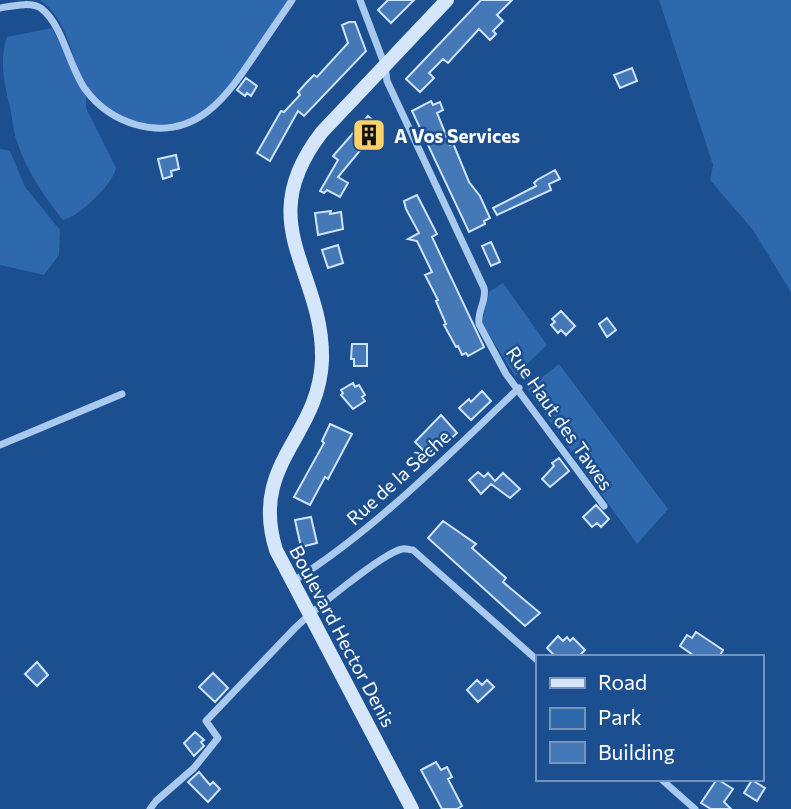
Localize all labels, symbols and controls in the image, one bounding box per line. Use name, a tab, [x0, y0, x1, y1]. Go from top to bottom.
building icon: A Vos Services	[350, 116, 388, 154]
place label: A Vos Services	[394, 124, 520, 147]
street label: Rue Haut des Tawes	[502, 342, 618, 494]
street label: Rue de la Sèche	[341, 424, 455, 530]
street label: Boulevard Hector Denis	[285, 541, 401, 731]
legend	[536, 655, 763, 781]
text: Road	[598, 669, 647, 694]
text: Park	[598, 704, 642, 729]
text: Building	[598, 739, 675, 764]

